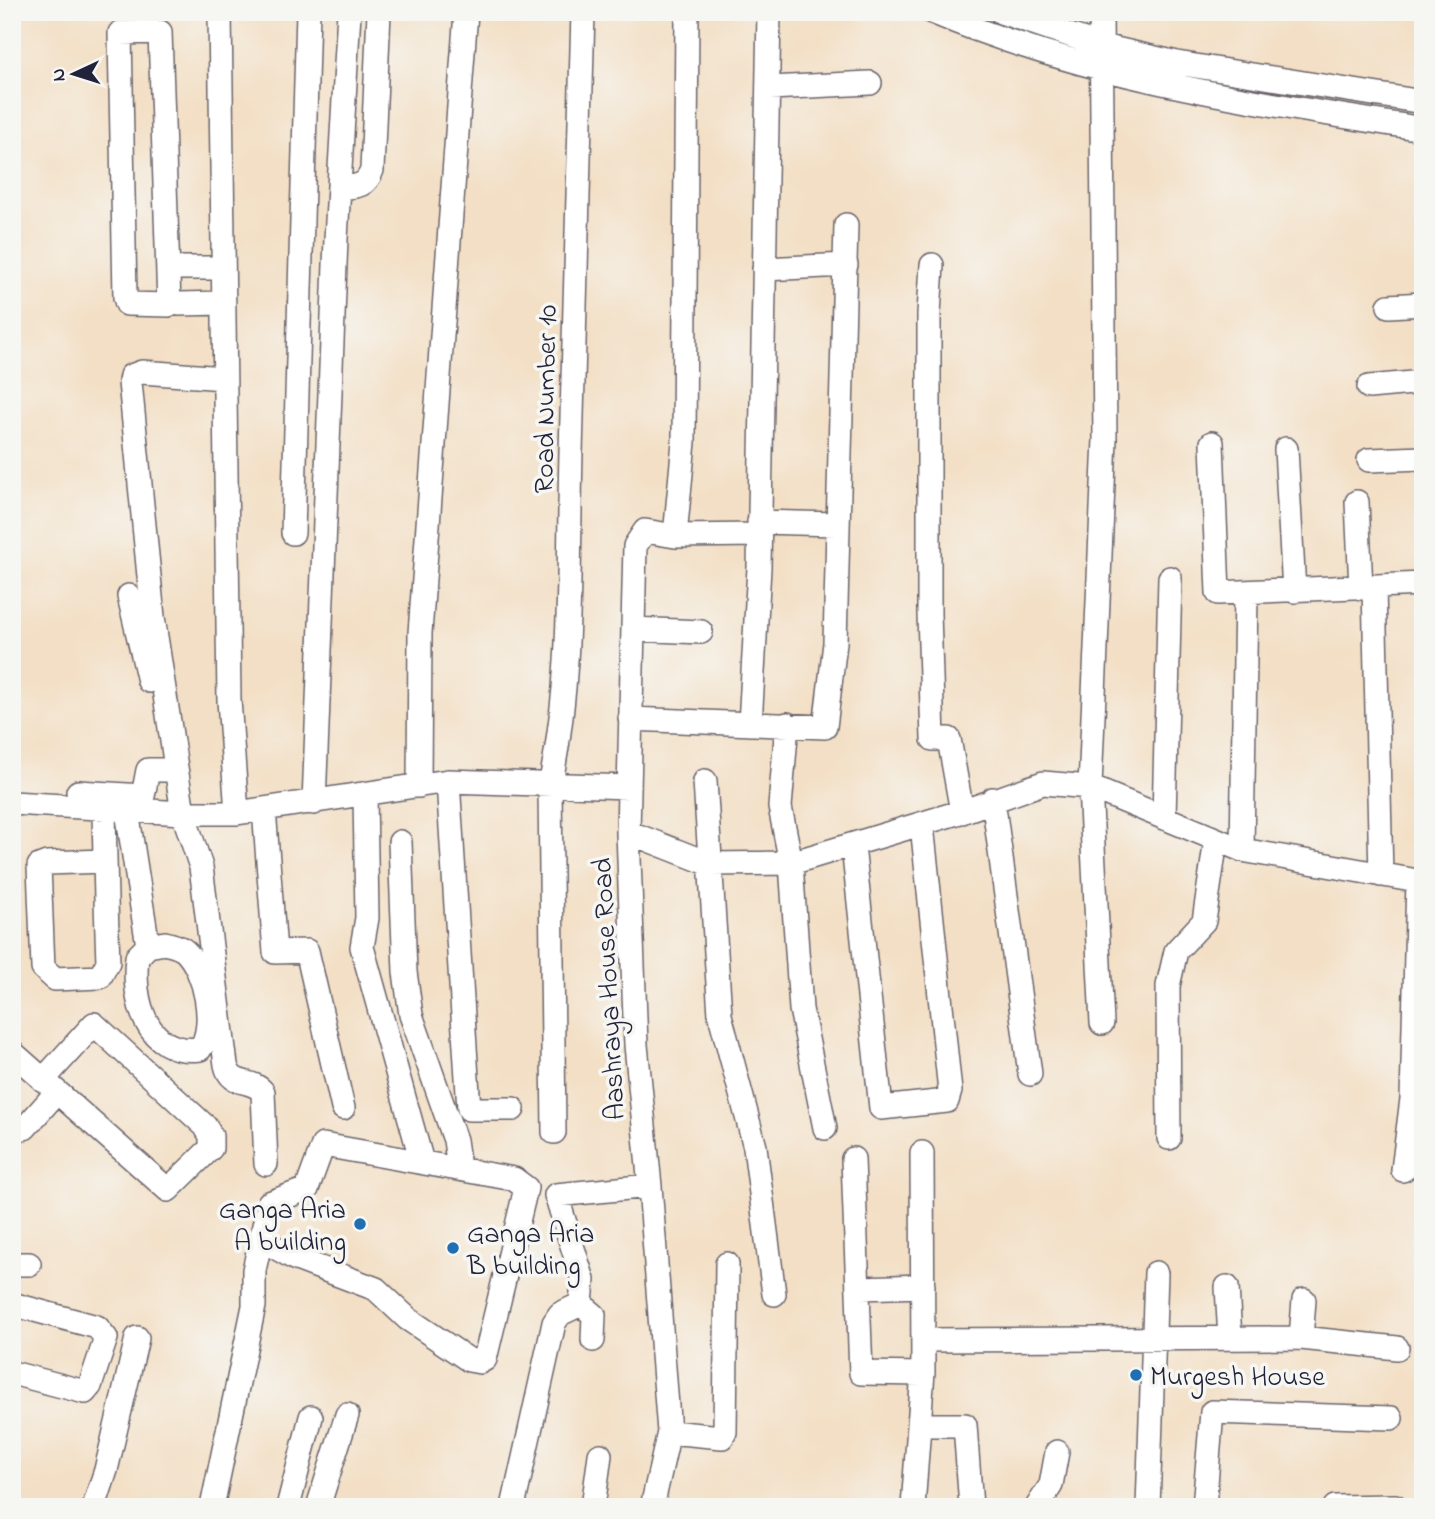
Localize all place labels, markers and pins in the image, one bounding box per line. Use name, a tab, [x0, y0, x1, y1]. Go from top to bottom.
place label: Ganga Aria A building	[219, 1191, 346, 1264]
place label: Ganga Aria B building	[466, 1215, 594, 1288]
marker: Ganga Aria A building	[352, 1216, 368, 1232]
marker: Ganga Aria B building	[445, 1240, 461, 1256]
place label: Murgesh House	[1150, 1358, 1325, 1399]
marker: Murgesh House	[1128, 1367, 1144, 1383]

